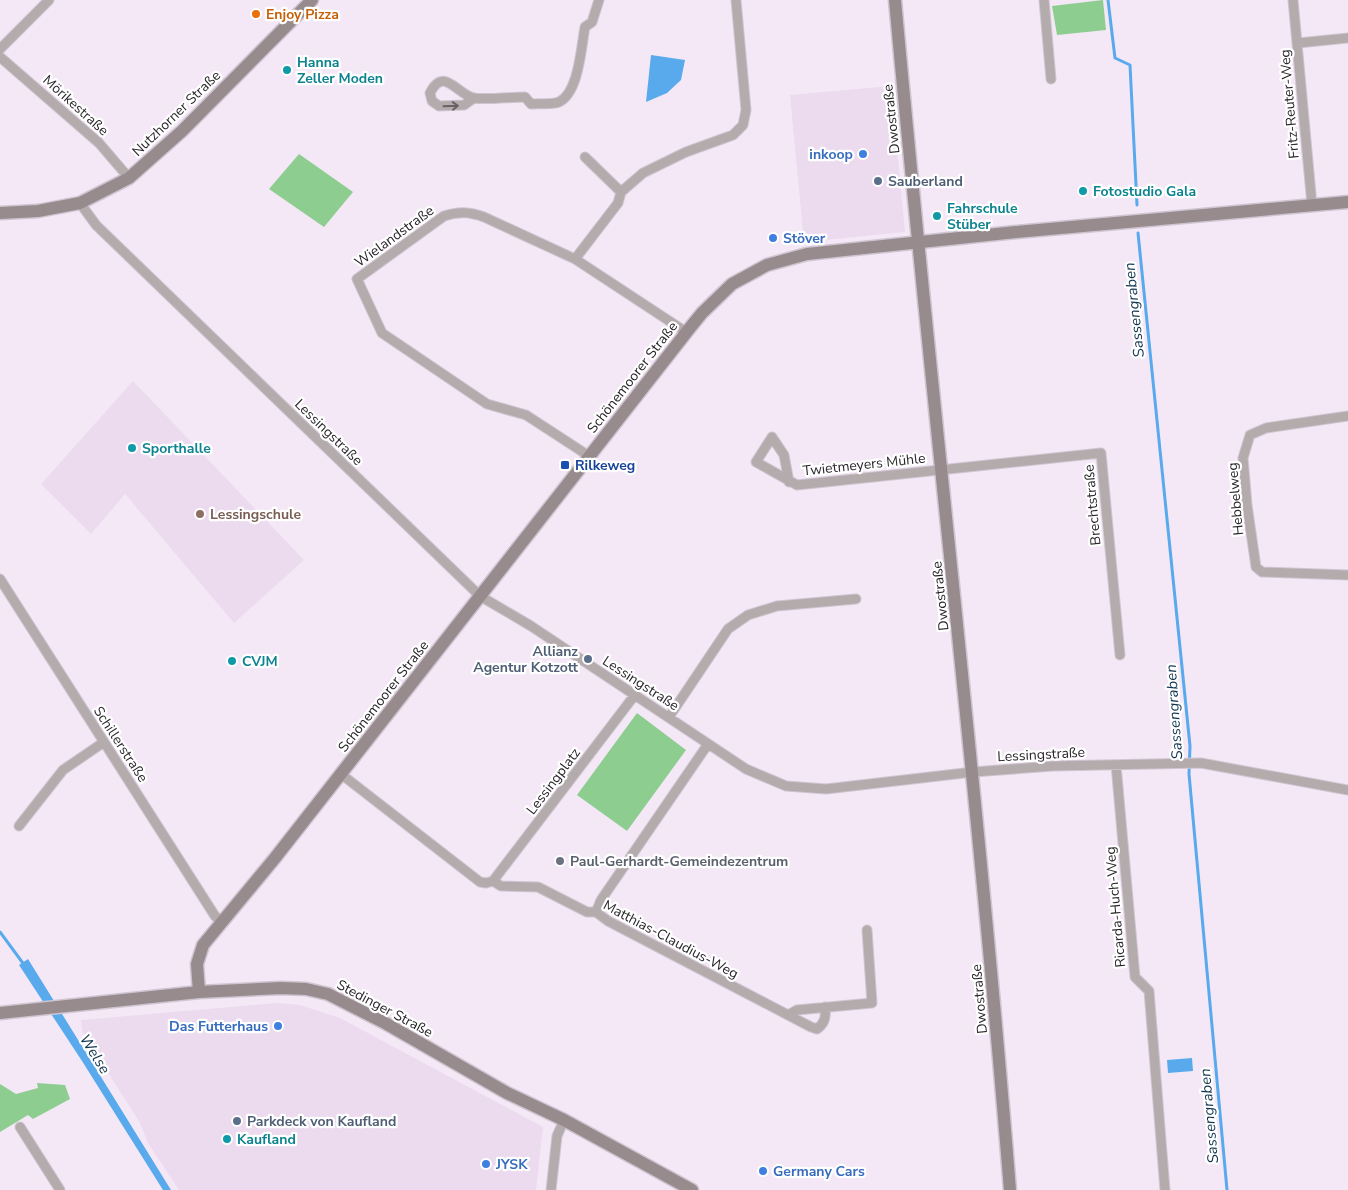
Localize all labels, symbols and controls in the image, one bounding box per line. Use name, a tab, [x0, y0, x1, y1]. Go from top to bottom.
place label: Enjoy Pizza	[266, 5, 339, 24]
marker: Enjoy Pizza	[250, 8, 262, 20]
street label: Fritz-Reuter-Weg	[1275, 49, 1304, 159]
place label: Hanna Zeller Moden	[297, 53, 383, 88]
marker: Hanna Zeller Moden	[281, 64, 293, 76]
street label: Nutzhorner Straße	[128, 66, 225, 161]
street label: Mörikestraße	[39, 71, 113, 140]
street label: Dwostraße	[878, 83, 905, 155]
one-way arrow	[442, 101, 458, 111]
place label: inkoop	[809, 145, 853, 164]
marker: inkoop	[857, 148, 869, 160]
place label: Sauberland	[888, 172, 963, 191]
marker: Sauberland	[872, 175, 884, 187]
place label: Fotostudio Gala	[1093, 182, 1196, 201]
marker: Fotostudio Gala	[1077, 185, 1089, 197]
place label: Fahrschule Stüber	[947, 199, 1018, 234]
street label: Wielandstraße	[351, 201, 438, 272]
marker: Fahrschule Stüber	[931, 210, 943, 222]
place label: Stöver	[783, 229, 826, 248]
marker: Stöver	[767, 232, 779, 244]
water label: Sassengraben	[1119, 262, 1149, 358]
street label: Schönemoorer Straße	[583, 318, 682, 437]
street label: Lessingstraße	[290, 395, 367, 470]
place label: Sporthalle	[142, 439, 211, 458]
marker: Sporthalle	[126, 442, 138, 454]
street label: Twietmeyers Mühle	[802, 449, 926, 480]
place label: Rilkeweg	[575, 456, 635, 475]
marker: Rilkeweg	[559, 459, 571, 471]
street label: Hebbelweg	[1223, 462, 1248, 536]
street label: Brechtstraße	[1079, 464, 1105, 546]
place label: Lessingschule	[210, 505, 301, 524]
marker: Lessingschule	[194, 508, 206, 520]
street label: Dwostraße	[927, 560, 954, 632]
street label: Schönemoorer Straße	[334, 637, 433, 756]
place label: Allianz Agentur Kotzott	[473, 642, 579, 677]
place label: CVJM	[242, 652, 278, 671]
street label: Lessingstraße	[599, 652, 683, 715]
marker: Allianz Agentur Kotzott	[582, 653, 594, 665]
marker: CVJM	[226, 655, 238, 667]
water label: Sassengraben	[1161, 664, 1187, 760]
street label: Schillerstraße	[89, 703, 152, 786]
street label: Lessingstraße	[997, 743, 1085, 766]
street label: Lessingplatz	[522, 744, 585, 819]
street label: Ricarda-Huch-Weg	[1101, 846, 1130, 968]
place label: Paul-Gerhardt-Gemeindezentrum	[570, 852, 788, 871]
marker: Paul-Gerhardt-Gemeindezentrum	[554, 855, 566, 867]
street label: Matthias-Claudius-Weg	[600, 896, 742, 983]
street label: Dwostraße	[967, 963, 992, 1035]
street label: Stedinger Straße	[333, 975, 436, 1042]
place label: Das Futterhaus	[169, 1017, 268, 1036]
marker: Das Futterhaus	[272, 1020, 284, 1032]
water label: Welse	[75, 1030, 115, 1078]
water label: Sassengraben	[1195, 1068, 1223, 1164]
place label: Parkdeck von Kaufland	[247, 1112, 396, 1131]
marker: Parkdeck von Kaufland	[231, 1115, 243, 1127]
place label: Kaufland	[237, 1130, 296, 1149]
marker: Kaufland	[221, 1133, 233, 1145]
place label: JYSK	[495, 1155, 528, 1174]
marker: JYSK	[480, 1158, 492, 1170]
place label: Germany Cars	[773, 1162, 865, 1181]
marker: Germany Cars	[757, 1165, 769, 1177]

